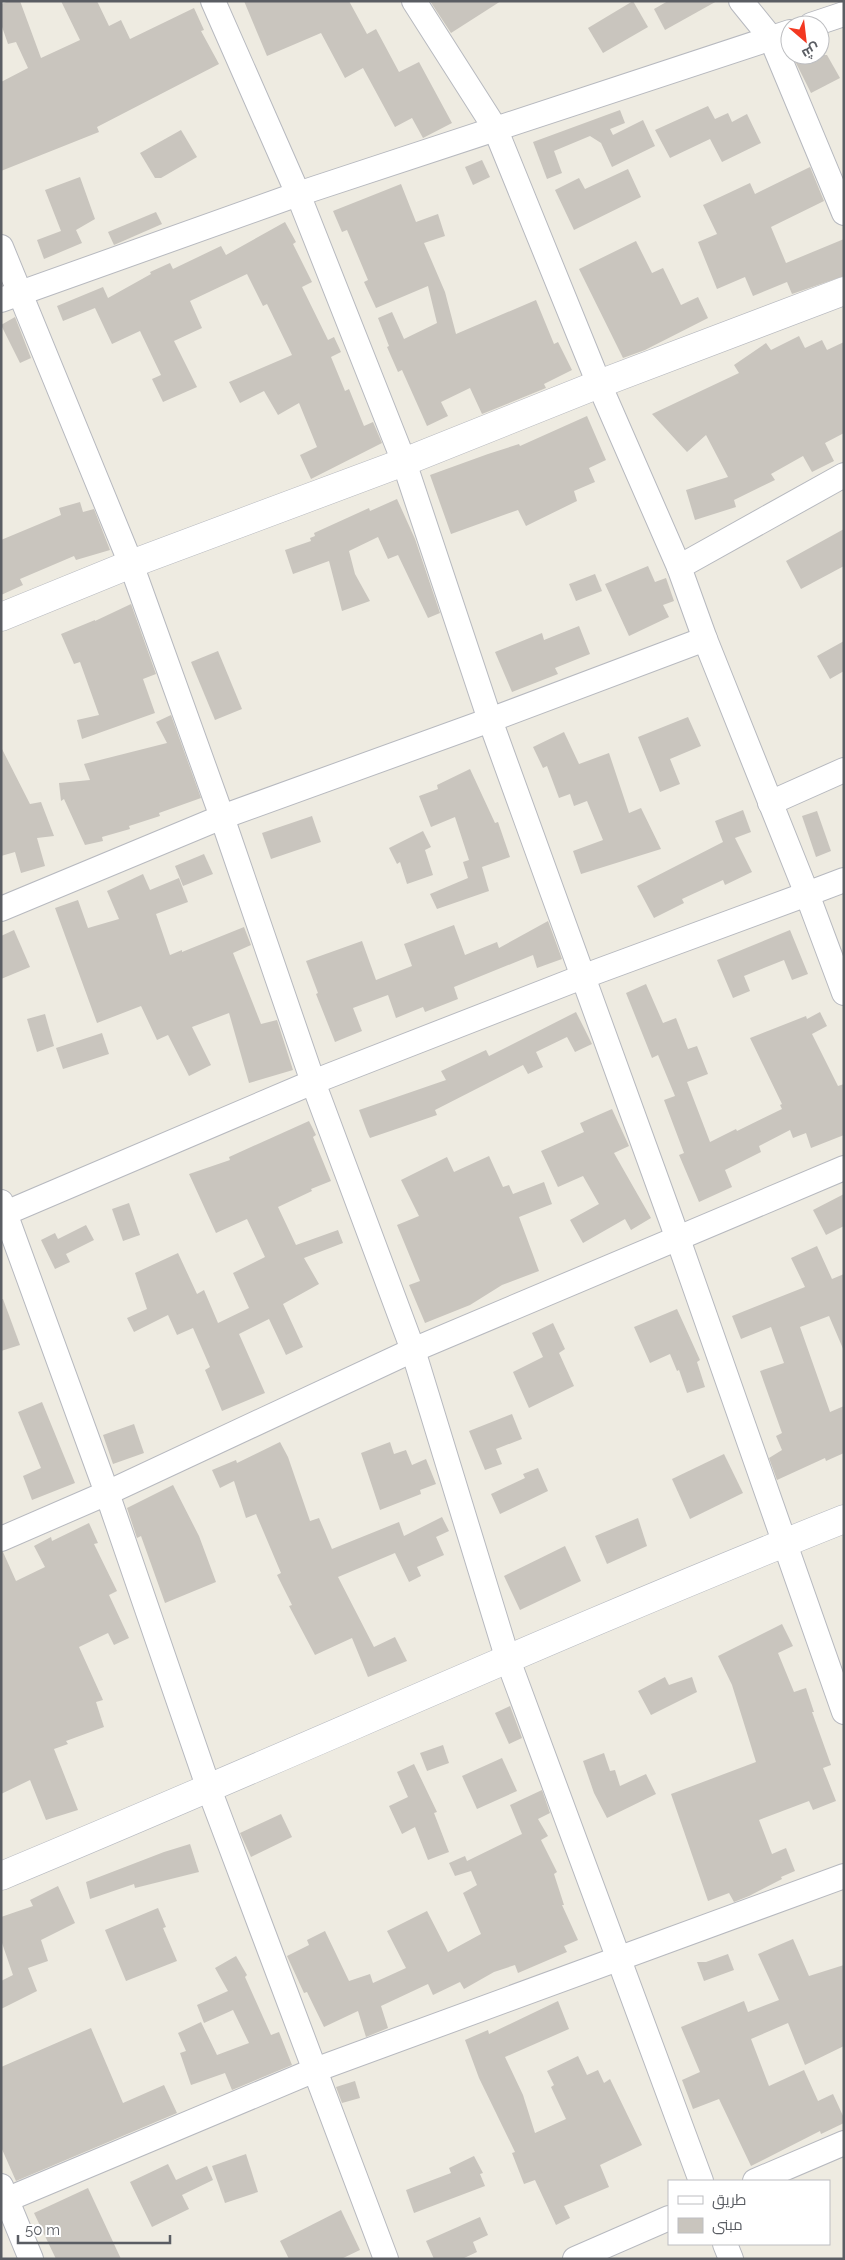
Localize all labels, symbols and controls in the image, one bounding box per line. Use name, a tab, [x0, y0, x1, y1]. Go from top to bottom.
north arrow	[780, 15, 830, 65]
text: ش	[799, 39, 823, 63]
legend	[668, 2180, 830, 2245]
text: طريق	[712, 2191, 746, 2210]
scale bar	[18, 2212, 170, 2244]
text: مبنى	[712, 2216, 743, 2235]
text: 50 m	[25, 2221, 60, 2239]

